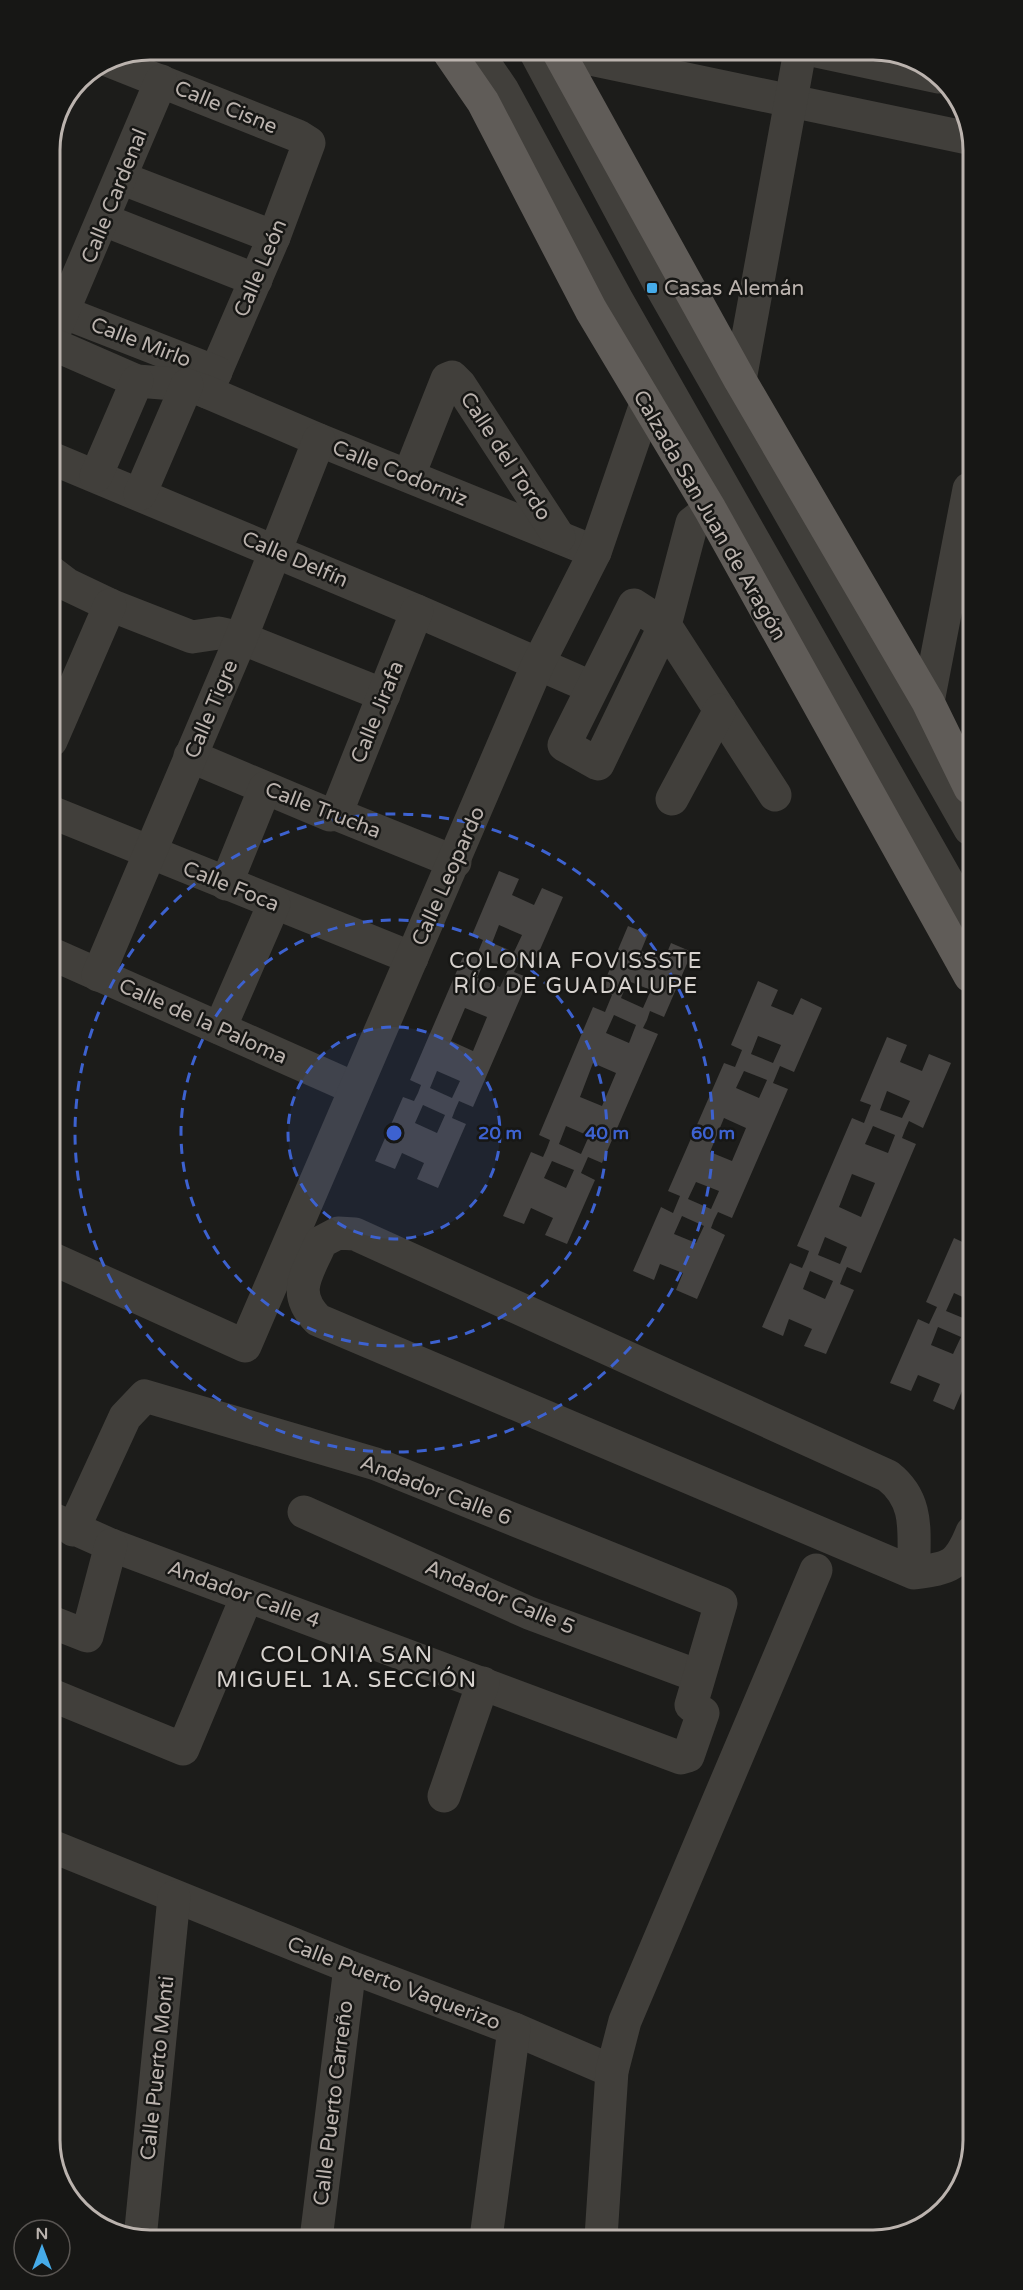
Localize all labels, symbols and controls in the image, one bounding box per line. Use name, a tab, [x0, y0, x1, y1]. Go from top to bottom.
street label: Calle Cisne	[171, 75, 281, 139]
street label: Calle Cardenal	[76, 125, 153, 267]
street label: Calle León	[229, 216, 292, 321]
place label: Casas Alemán	[664, 276, 804, 301]
marker: Casas Alemán	[645, 281, 659, 295]
street label: Calle Mirlo	[87, 312, 195, 373]
street label: Calzada San Juan de Aragón	[628, 386, 792, 645]
street label: Calle del Tordo	[455, 387, 556, 525]
street label: Calle Codorniz	[328, 435, 471, 512]
street label: Calle Delfín	[238, 526, 352, 593]
street label: Calle Tigre	[179, 656, 243, 762]
street label: Calle Jirafa	[346, 657, 409, 767]
street label: Calle Trucha	[261, 777, 384, 844]
street label: Calle Leopardo	[407, 803, 490, 950]
street label: Calle Foca	[179, 856, 283, 917]
district label: COLONIA FOVISSSTE RÍO DE GUADALUPE	[449, 948, 703, 999]
street label: Calle de la Paloma	[115, 973, 291, 1070]
text: 20 m	[478, 1122, 522, 1144]
text: 40 m	[585, 1122, 629, 1144]
text: 60 m	[691, 1122, 735, 1144]
centre of rings	[384, 1123, 404, 1143]
street label: Andador Calle 6	[357, 1450, 515, 1531]
street label: Andador Calle 4	[164, 1555, 323, 1634]
street label: Andador Calle 5	[421, 1555, 578, 1640]
district label: COLONIA SAN MIGUEL 1A. SECCIÓN	[216, 1642, 478, 1693]
street label: Calle Puerto Vaquerizo	[284, 1931, 504, 2036]
street label: Calle Puerto Monti	[135, 1974, 180, 2162]
street label: Calle Puerto Carreño	[308, 1999, 358, 2207]
north arrow	[12, 2218, 72, 2278]
text: N	[36, 2224, 48, 2244]

